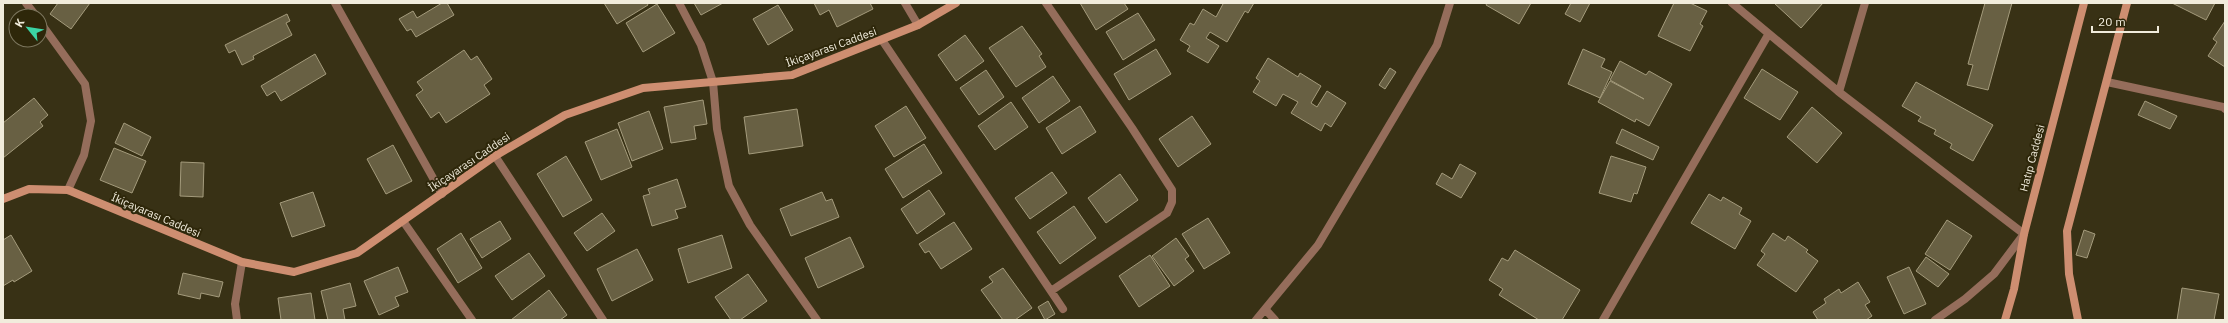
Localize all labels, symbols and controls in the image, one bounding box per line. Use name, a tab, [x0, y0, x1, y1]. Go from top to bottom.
north arrow	[8, 8, 48, 48]
scale bar	[2092, 8, 2158, 34]
text: 20 m	[2098, 14, 2126, 29]
text: K	[11, 16, 27, 30]
street label: İkiçayarası Caddesi	[784, 24, 878, 70]
street label: Hatıp Caddesi	[2016, 123, 2048, 193]
street label: İkiçayarası Caddesi	[425, 129, 513, 195]
street label: İkiçayarası Caddesi	[109, 190, 203, 240]

